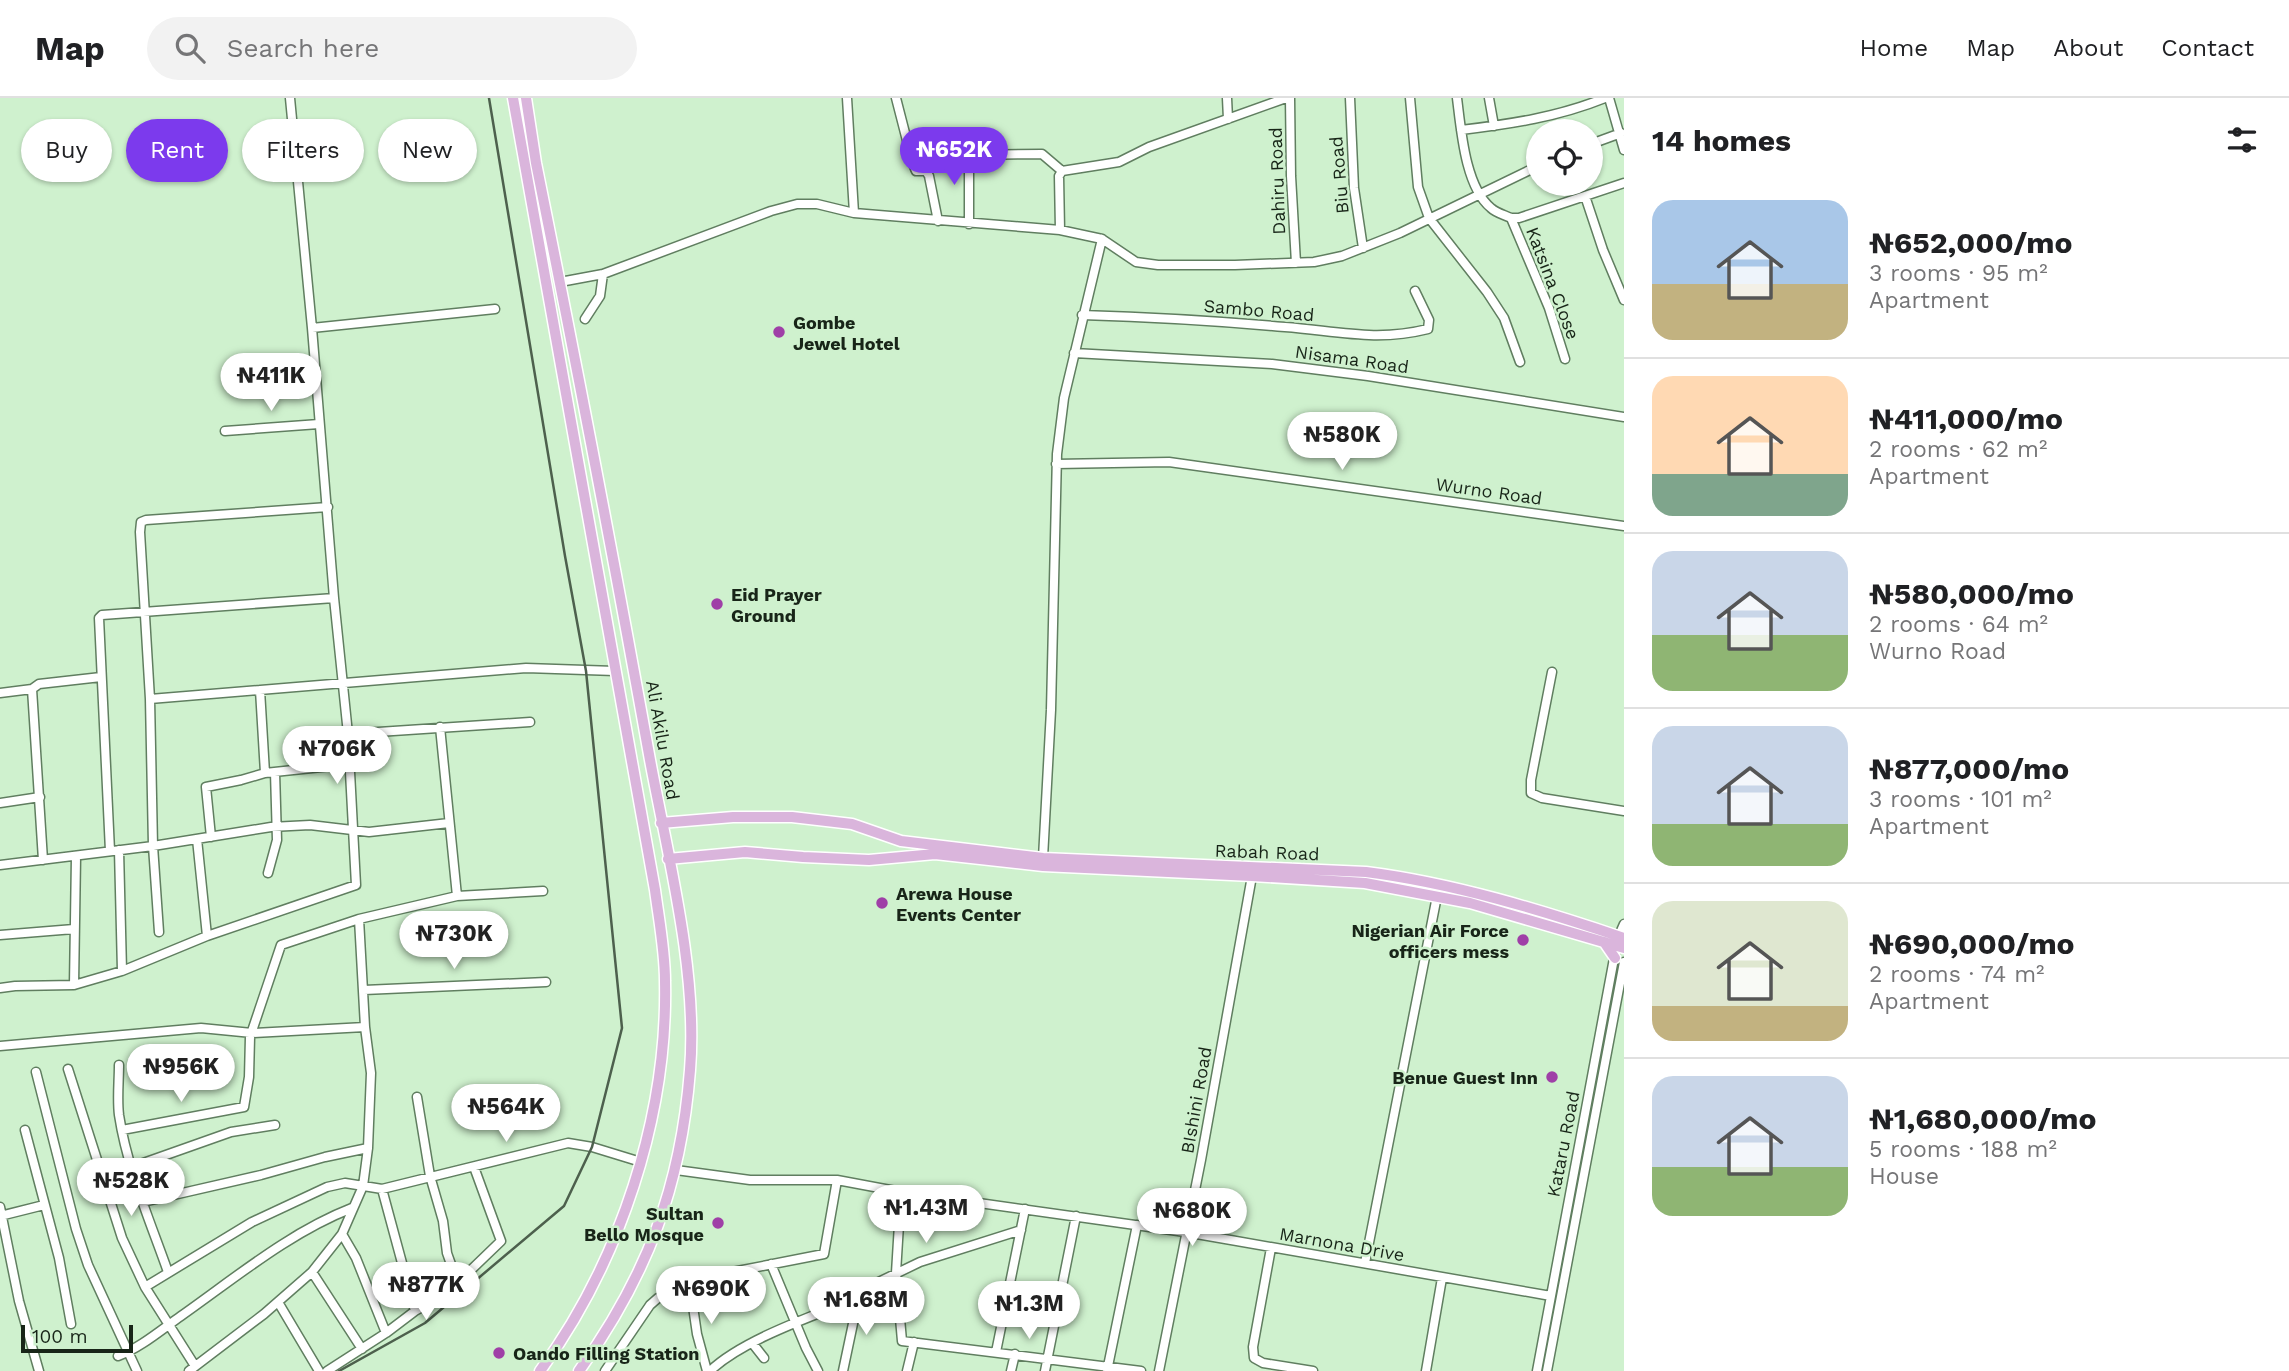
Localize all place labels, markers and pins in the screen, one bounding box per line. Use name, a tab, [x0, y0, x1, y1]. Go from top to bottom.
pin: ₦652K	[905, 127, 1003, 187]
place label: Gombe Jewel Hotel	[793, 312, 900, 354]
marker: Gombe Jewel Hotel	[771, 324, 787, 340]
pin: ₦411K	[222, 354, 320, 413]
pin: ₦580K	[1293, 412, 1391, 472]
place label: Eid Prayer Ground	[731, 584, 822, 626]
marker: Eid Prayer Ground	[709, 596, 725, 612]
pin: ₦706K	[288, 726, 386, 786]
place label: Arewa House Events Center	[896, 883, 1021, 925]
marker: Arewa House Events Center	[874, 895, 890, 911]
pin: ₦730K	[405, 912, 503, 971]
place label: Nigerian Air Force officers mess	[1351, 920, 1509, 962]
marker: Nigerian Air Force officers mess	[1515, 932, 1531, 948]
pin: ₦956K	[132, 1044, 230, 1104]
place label: Benue Guest Inn	[1392, 1067, 1538, 1088]
marker: Benue Guest Inn	[1544, 1069, 1560, 1085]
pin: ₦564K	[457, 1084, 555, 1144]
pin: ₦528K	[82, 1158, 180, 1218]
pin: ₦1.43M	[869, 1186, 983, 1245]
pin: ₦680K	[1143, 1188, 1241, 1248]
place label: Sultan Bello Mosque	[584, 1203, 704, 1245]
marker: Sultan Bello Mosque	[710, 1215, 726, 1231]
pin: ₦877K	[377, 1262, 475, 1322]
pin: ₦690K	[662, 1266, 760, 1326]
pin: ₦1.68M	[809, 1278, 923, 1337]
pin: ₦1.3M	[980, 1282, 1078, 1341]
place label: Oando Filling Station	[513, 1343, 699, 1364]
marker: Oando Filling Station	[491, 1345, 507, 1361]

